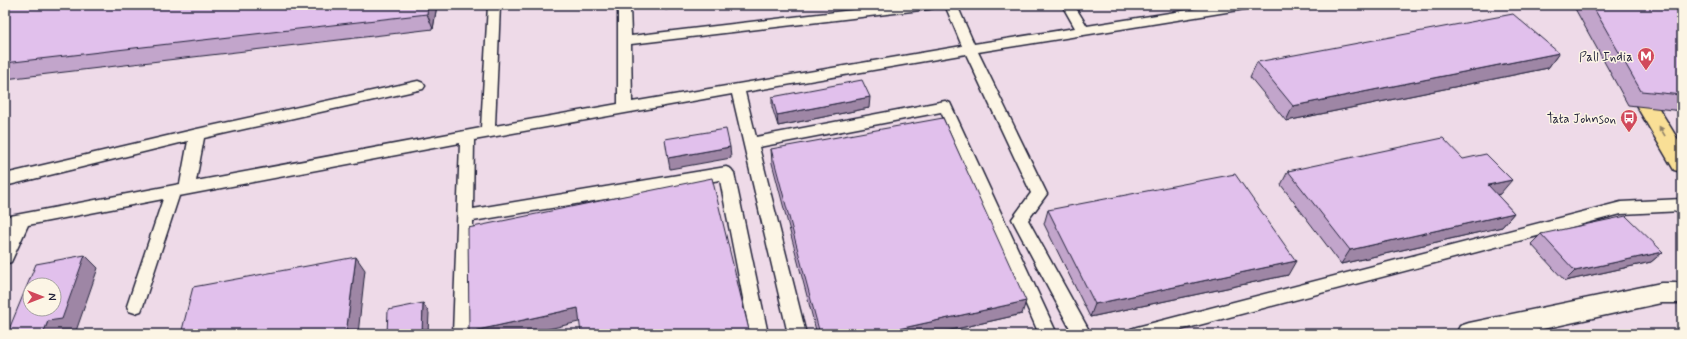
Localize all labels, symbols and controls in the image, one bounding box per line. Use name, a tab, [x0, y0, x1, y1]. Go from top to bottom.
metro station icon: Pall India	[1636, 46, 1656, 71]
place label: Pall India	[1579, 49, 1633, 66]
bus stop icon: Tata Johnson	[1619, 108, 1639, 133]
place label: Tata Johnson	[1547, 111, 1616, 128]
one-way arrow	[1658, 125, 1665, 137]
north arrow	[22, 277, 62, 317]
text: N	[44, 293, 58, 301]

